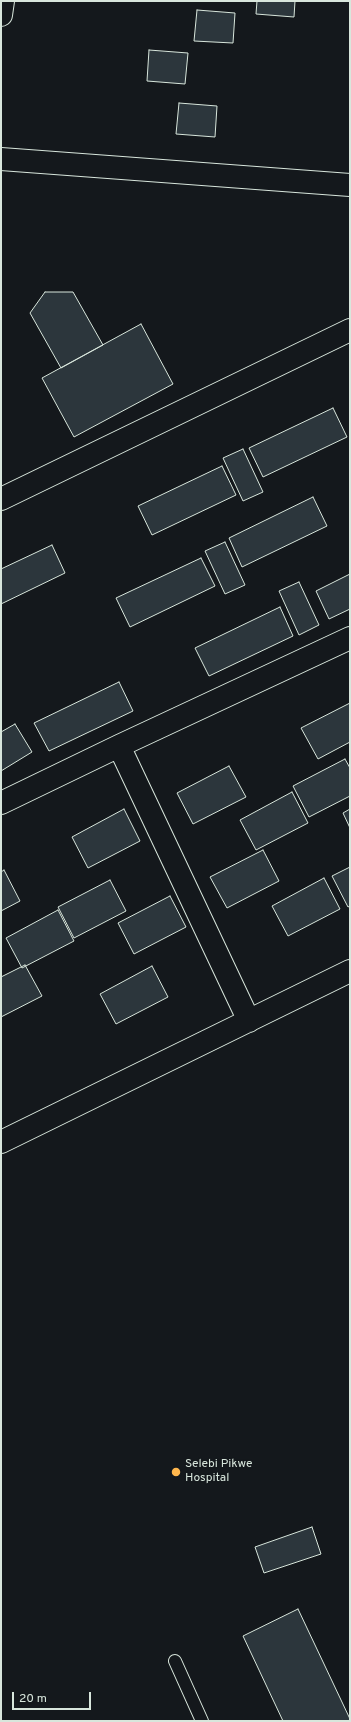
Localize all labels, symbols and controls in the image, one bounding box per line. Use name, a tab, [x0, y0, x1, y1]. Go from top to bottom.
place label: Selebi Pikwe Hospital	[185, 1458, 252, 1486]
marker: Selebi Pikwe Hospital	[170, 1466, 182, 1478]
scale bar	[14, 1684, 93, 1710]
text: 20 m	[19, 1691, 47, 1707]

